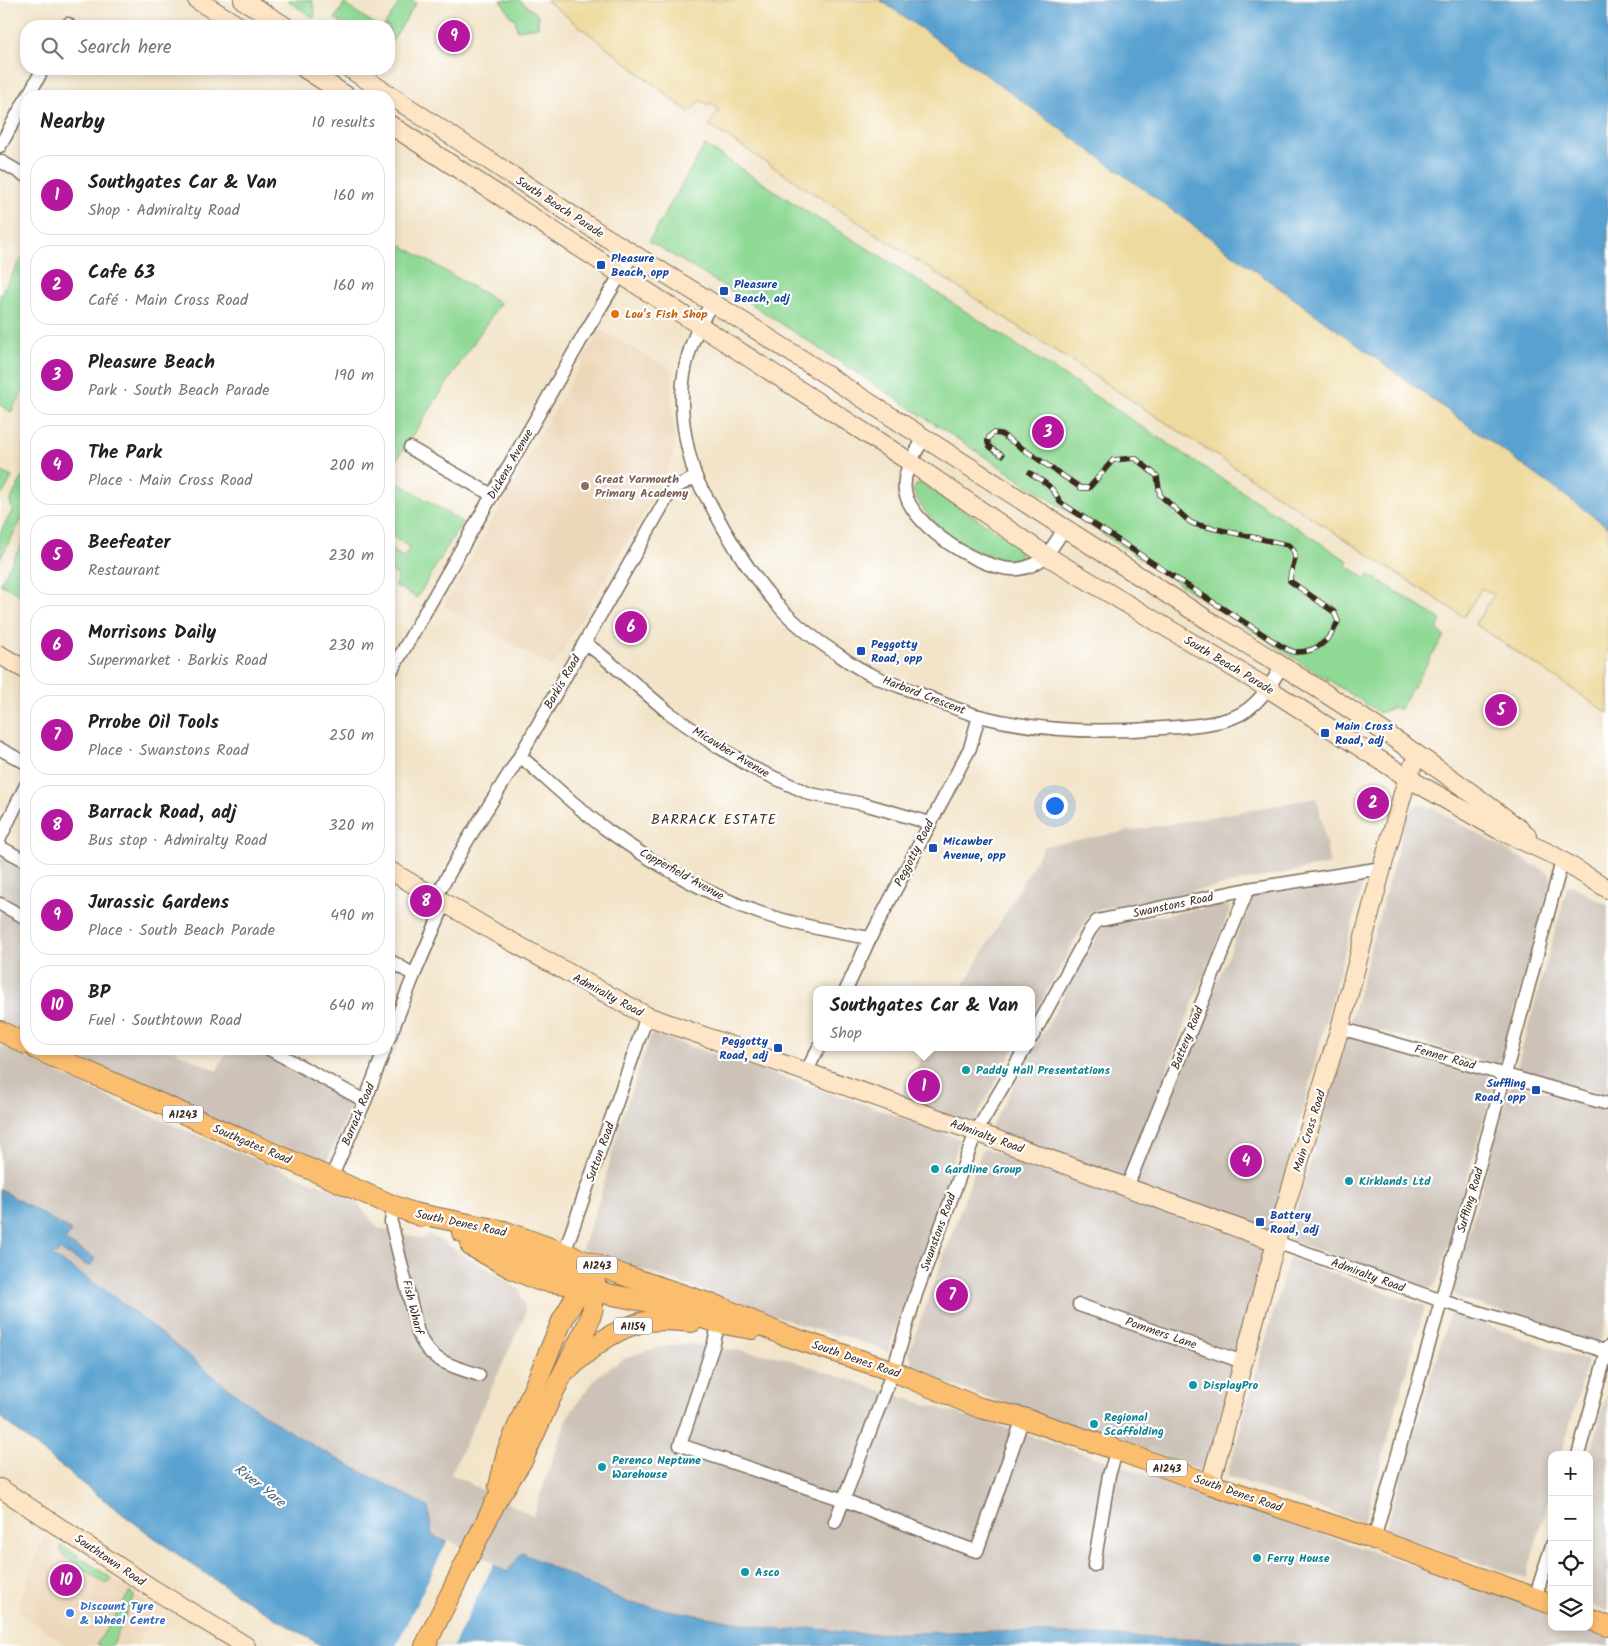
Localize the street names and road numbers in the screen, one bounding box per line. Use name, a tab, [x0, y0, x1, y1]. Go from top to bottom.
street label: South Beach Parade	[512, 172, 608, 243]
street label: Dickens Avenue	[483, 425, 539, 503]
street label: South Beach Parade	[1180, 631, 1278, 700]
street label: Barkis Road	[539, 651, 586, 713]
street label: Harbord Crescent	[880, 671, 968, 720]
street label: Micawber Avenue	[688, 722, 774, 783]
street label: Peggotty Road	[890, 816, 940, 890]
street label: Copperfield Avenue	[636, 843, 728, 906]
street label: Swanstons Road	[1131, 887, 1216, 923]
street label: Admiralty Road	[569, 969, 647, 1022]
street label: Battery Road	[1166, 1003, 1209, 1073]
street label: Fenner Road	[1412, 1040, 1479, 1076]
street label: Barrack Road	[337, 1079, 381, 1149]
street label: Main Cross Road	[1288, 1087, 1331, 1174]
road number: A1243	[163, 1106, 203, 1122]
street label: Admiralty Road	[947, 1114, 1027, 1159]
street label: Southgates Road	[209, 1119, 295, 1170]
street label: Sutton Road	[581, 1119, 620, 1185]
street label: Suffling Road	[1452, 1164, 1489, 1235]
street label: Swanstons Road	[916, 1189, 962, 1274]
street label: South Denes Road	[414, 1205, 509, 1243]
street label: Admiralty Road	[1328, 1253, 1408, 1298]
road number: A1243	[577, 1256, 617, 1274]
street label: Fish Wharf	[397, 1278, 429, 1338]
street label: Pommers Lane	[1123, 1312, 1200, 1355]
road number: A1154	[614, 1318, 652, 1334]
street label: South Denes Road	[809, 1335, 904, 1384]
road number: A1243	[1147, 1460, 1187, 1476]
street label: South Denes Road	[1191, 1469, 1286, 1518]
street label: Southtown Road	[70, 1530, 150, 1592]

